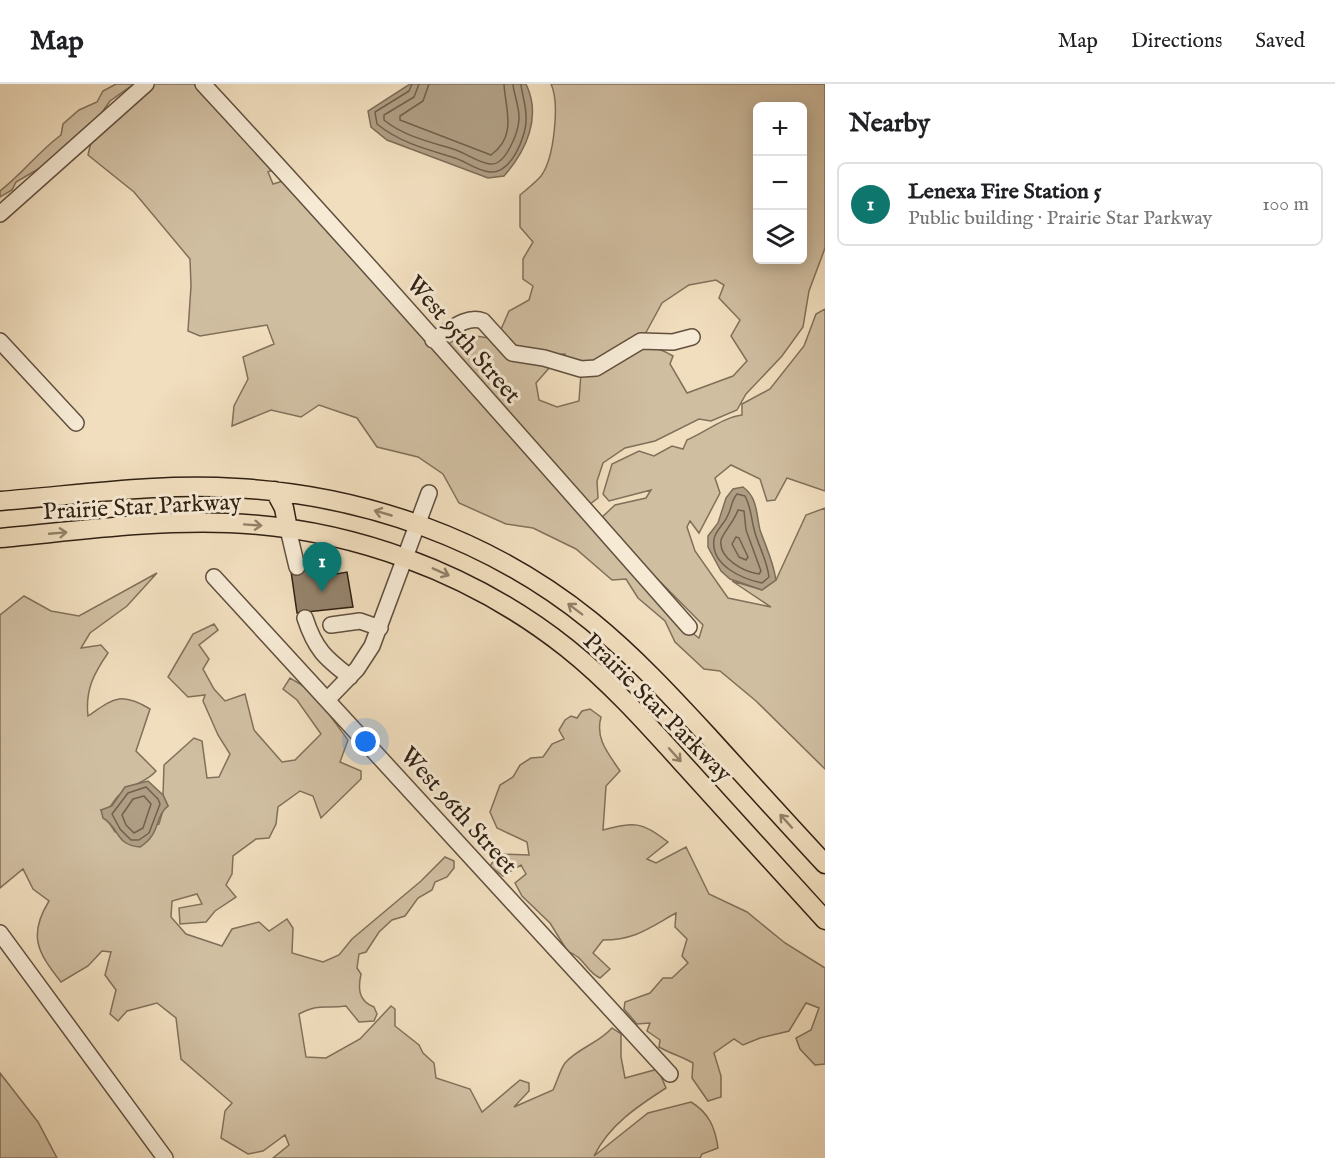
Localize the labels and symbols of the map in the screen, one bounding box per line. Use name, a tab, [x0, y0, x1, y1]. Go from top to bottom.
street label: West 95th Street	[399, 270, 527, 410]
street label: Prairie Star Parkway	[42, 487, 242, 528]
one-way arrow	[374, 507, 393, 518]
one-way arrow	[242, 520, 262, 531]
one-way arrow	[48, 527, 68, 538]
pin: 1	[302, 542, 342, 592]
one-way arrow	[431, 567, 450, 578]
one-way arrow	[567, 602, 583, 615]
street label: Prairie Star Parkway	[576, 627, 738, 790]
your location	[351, 727, 380, 756]
street label: West 96th Street	[392, 741, 523, 881]
one-way arrow	[668, 748, 682, 763]
one-way arrow	[778, 814, 793, 829]

